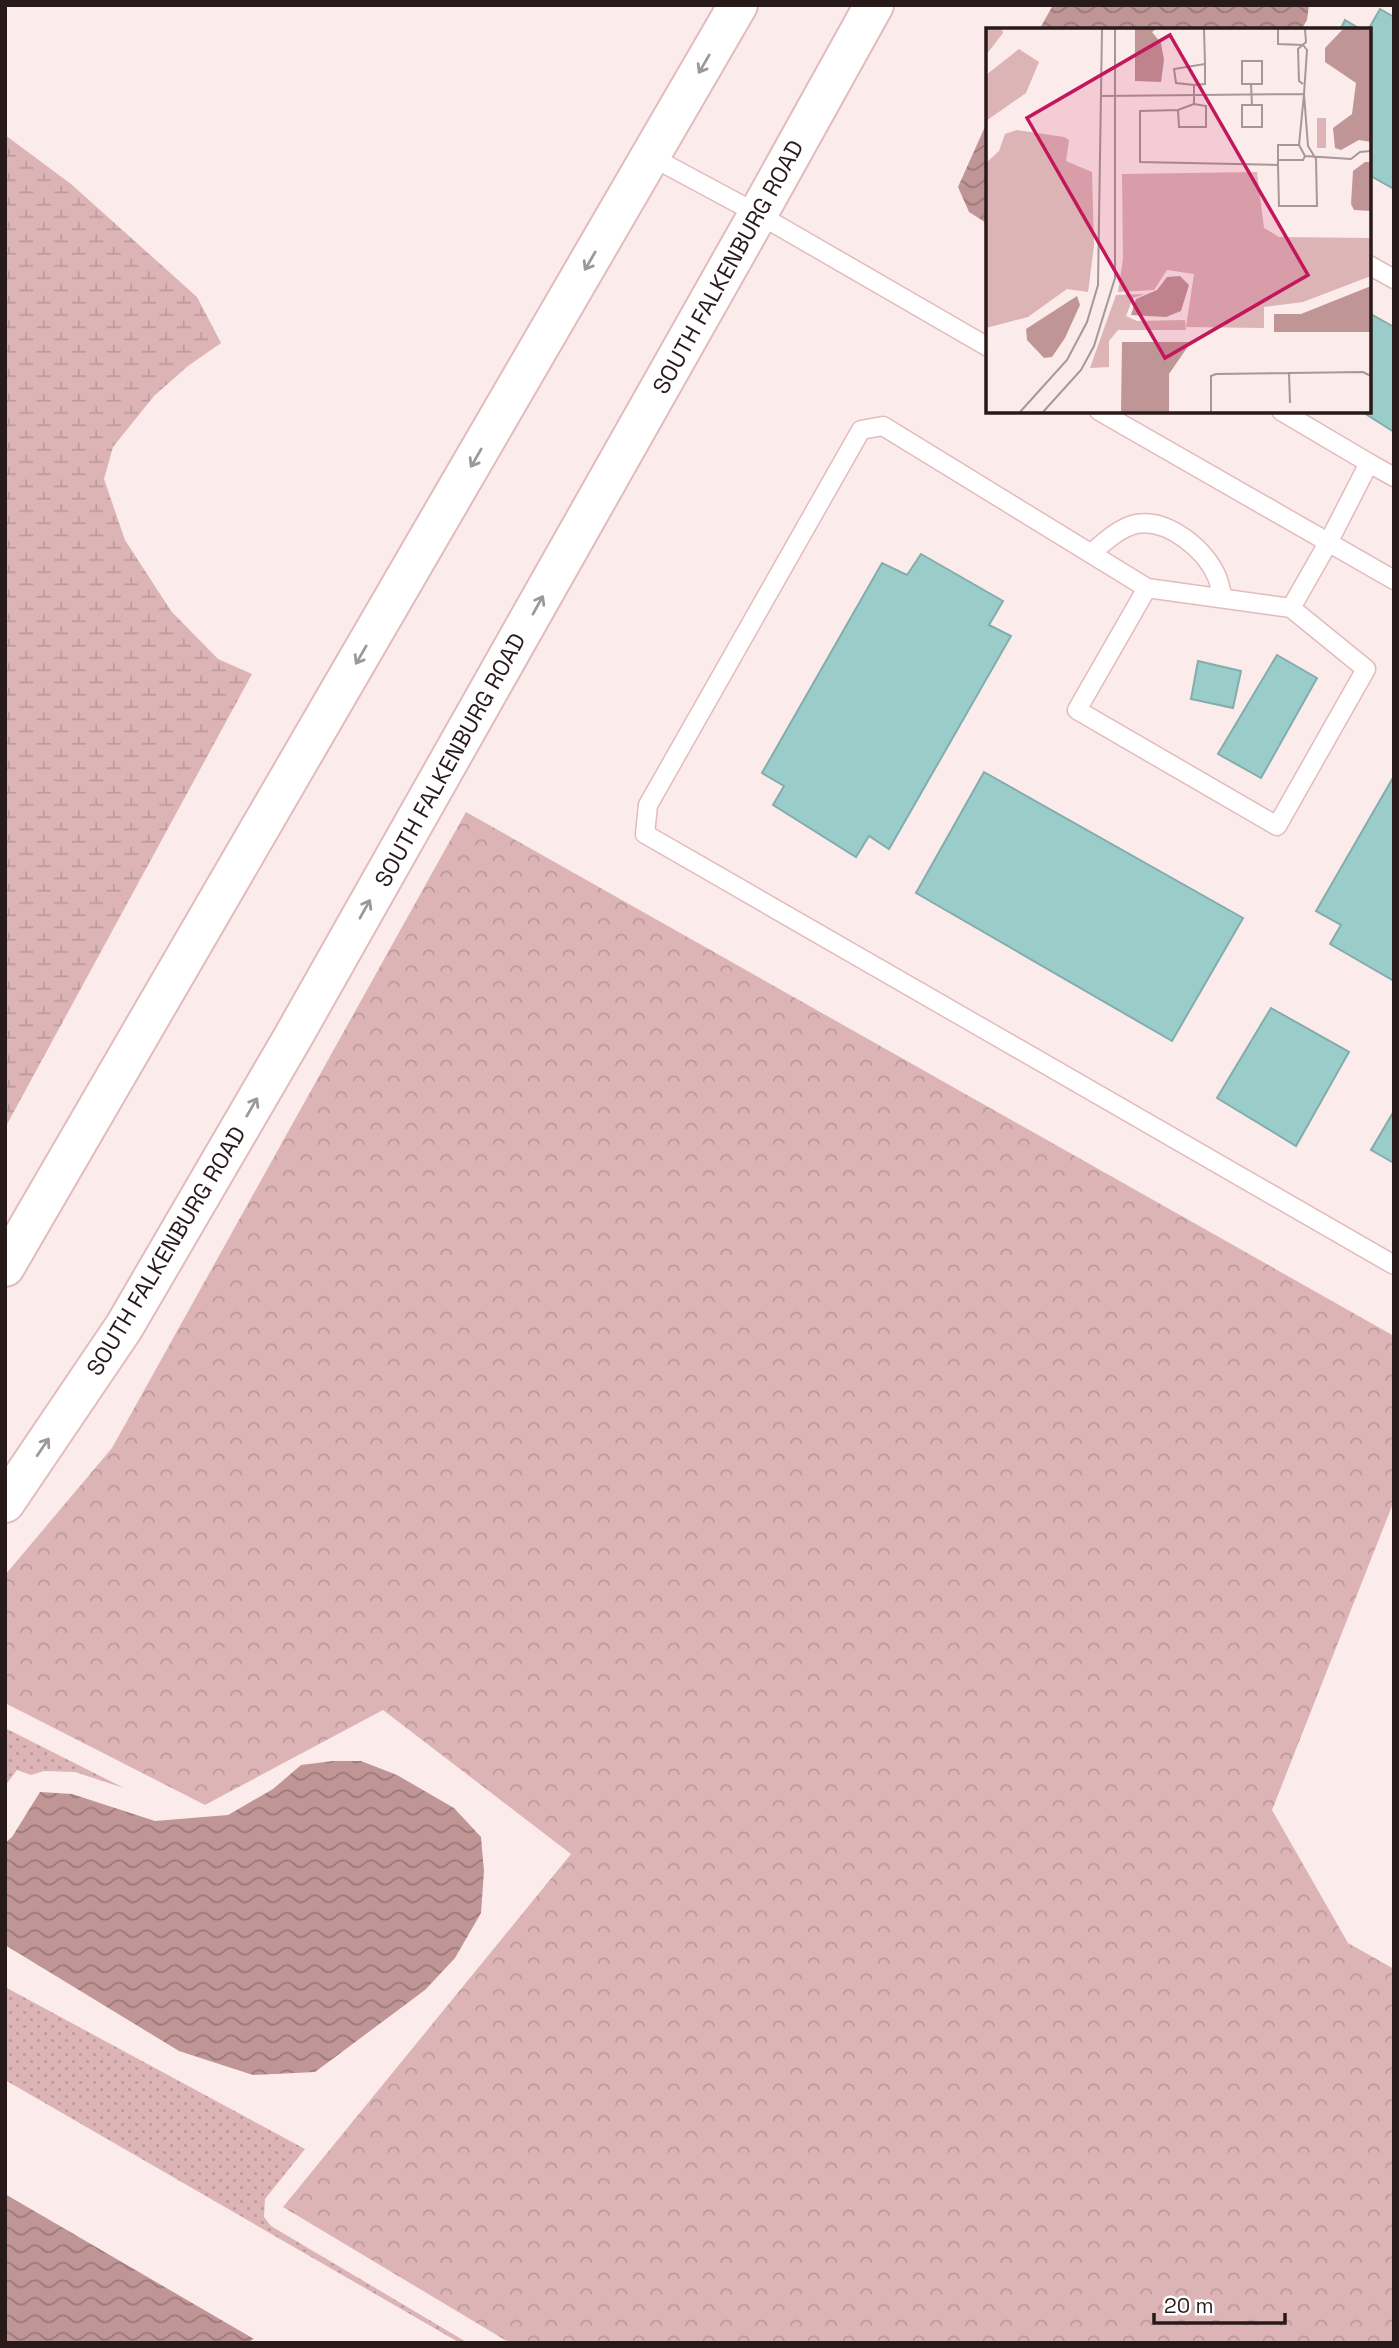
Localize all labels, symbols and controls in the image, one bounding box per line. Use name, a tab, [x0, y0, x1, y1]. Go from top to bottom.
inset map	[986, 28, 1371, 413]
one-way arrow	[697, 54, 711, 74]
street label: SOUTH FALKENBURG ROAD	[646, 135, 810, 399]
one-way arrow	[583, 250, 596, 271]
one-way arrow	[469, 447, 482, 468]
one-way arrow	[531, 595, 545, 615]
street label: SOUTH FALKENBURG ROAD	[368, 628, 532, 892]
one-way arrow	[354, 644, 368, 664]
one-way arrow	[358, 900, 372, 920]
one-way arrow	[245, 1097, 259, 1117]
street label: SOUTH FALKENBURG ROAD	[80, 1121, 252, 1381]
one-way arrow	[36, 1437, 50, 1457]
scale bar	[1154, 2282, 1285, 2326]
text: 20 m	[1164, 2292, 1214, 2319]

